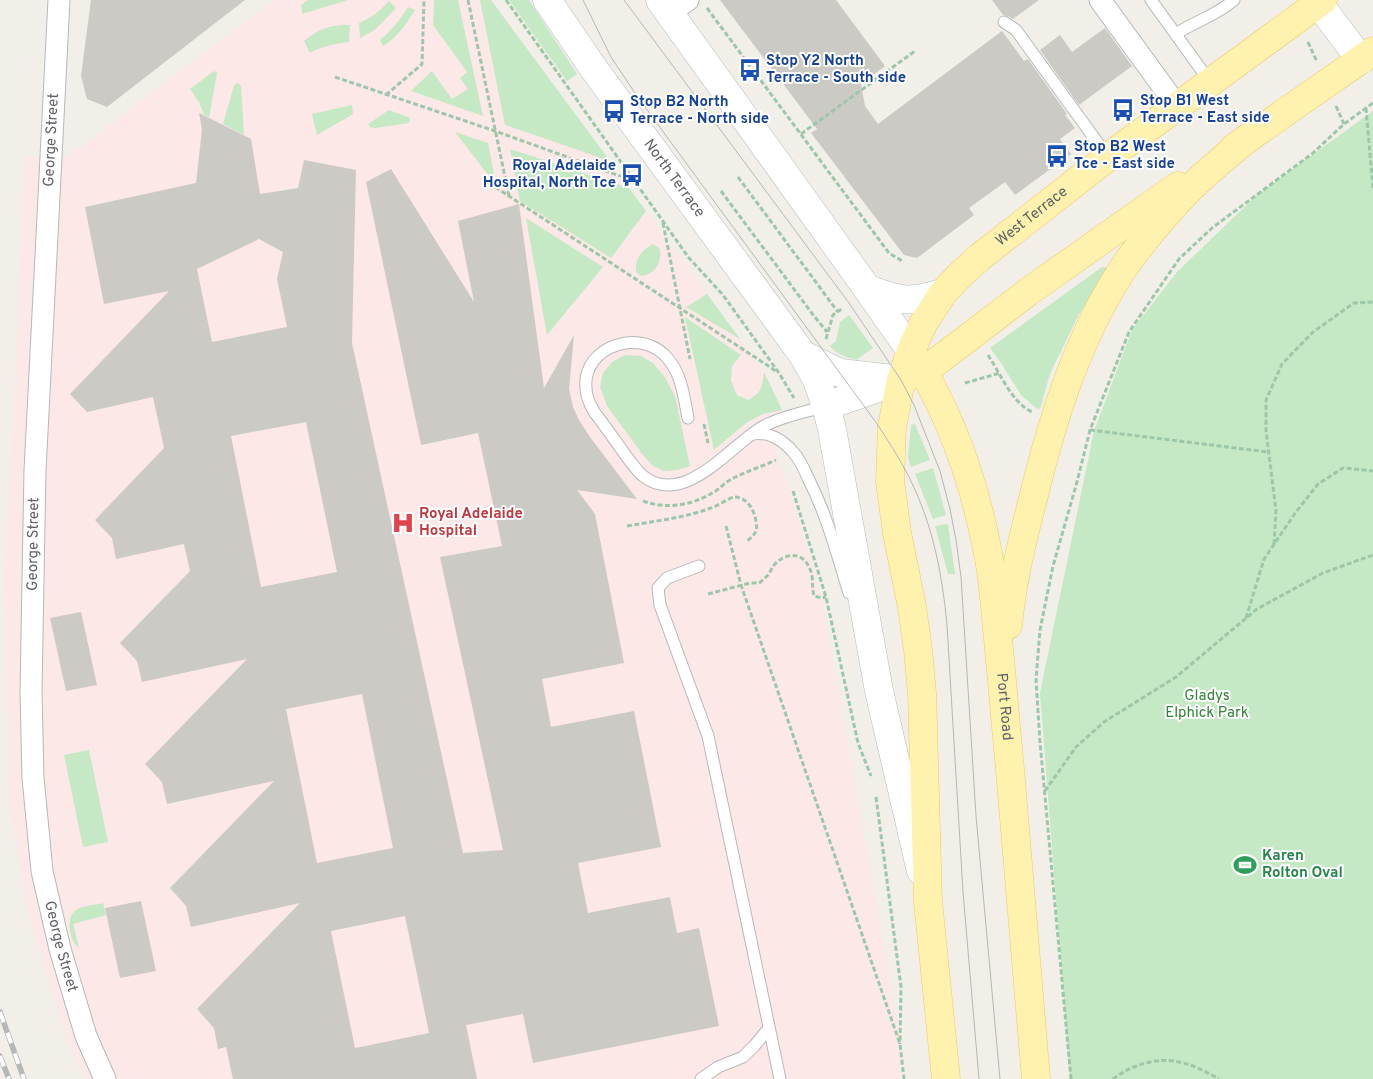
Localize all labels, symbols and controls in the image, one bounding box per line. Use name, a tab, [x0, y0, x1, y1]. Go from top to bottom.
place label: Stop Y2 North Terrace - South side	[766, 52, 906, 88]
bus stop icon: Stop Y2 North Terrace - South side	[737, 57, 763, 83]
place label: Stop B1 West Terrace - East side	[1140, 92, 1270, 128]
street label: George Street	[40, 93, 64, 187]
place label: Stop B2 North Terrace - North side	[630, 93, 769, 129]
bus stop icon: Stop B1 West Terrace - East side	[1110, 97, 1136, 123]
bus stop icon: Stop B2 North Terrace - North side	[601, 98, 627, 124]
street label: North Terrace	[639, 135, 709, 221]
place label: Stop B2 West Tce - East side	[1074, 138, 1175, 174]
bus stop icon: Stop B2 West Tce - East side	[1044, 143, 1070, 169]
place label: Royal Adelaide Hospital, North Tce	[483, 157, 616, 193]
bus stop icon: Royal Adelaide Hospital, North Tce	[619, 162, 645, 188]
street label: West Terrace	[992, 182, 1072, 251]
street label: George Street	[24, 497, 44, 591]
place label: Royal Adelaide Hospital	[419, 505, 523, 541]
hospital icon: Royal Adelaide Hospital	[390, 510, 416, 536]
street label: Port Road	[992, 672, 1017, 741]
park label: Gladys Elphick Park	[1165, 687, 1249, 723]
place label: Karen Rolton Oval	[1262, 847, 1343, 883]
sports icon: Karen Rolton Oval	[1232, 852, 1258, 878]
street label: George Street	[40, 899, 82, 995]

